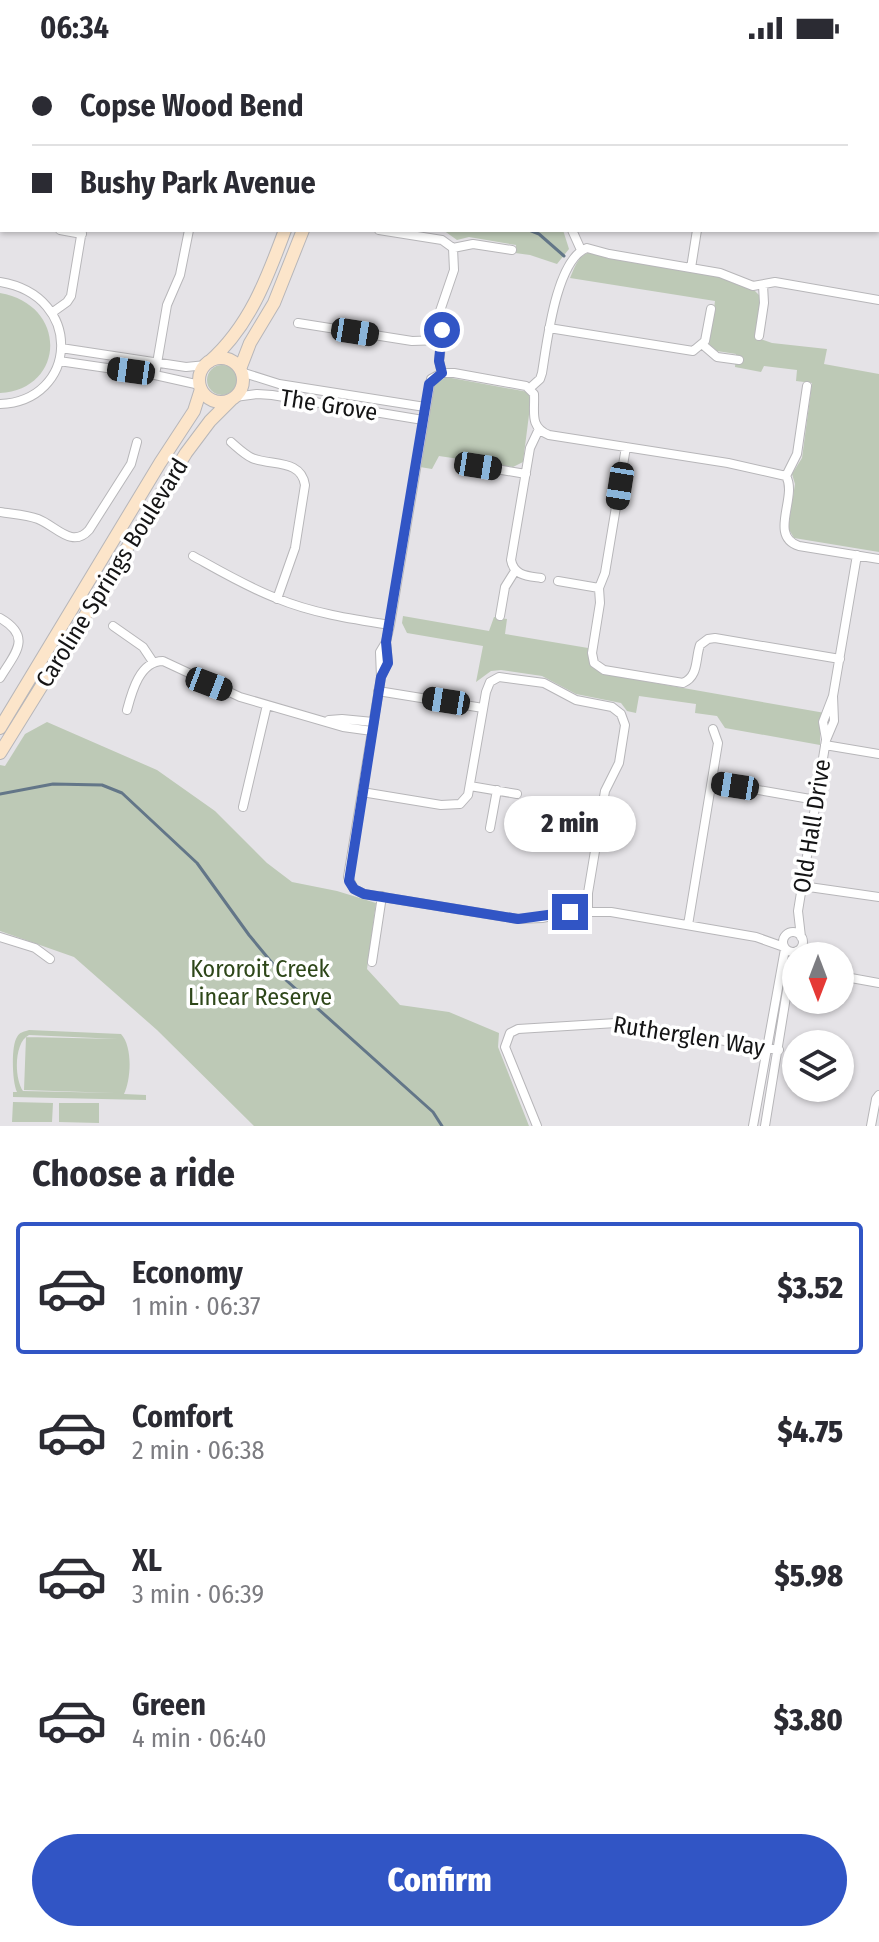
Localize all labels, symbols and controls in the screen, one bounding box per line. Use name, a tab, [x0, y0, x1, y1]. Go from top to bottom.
text: 06:34	[40, 10, 109, 46]
text: Copse Wood Bend	[80, 88, 304, 124]
text: Bushy Park Avenue	[80, 165, 316, 201]
route start	[424, 312, 460, 348]
car	[329, 316, 381, 348]
car	[106, 356, 156, 386]
street label: The Grove	[279, 384, 379, 426]
car	[452, 450, 504, 482]
street label: Caroline Springs Boulevard	[30, 454, 194, 692]
car	[604, 460, 636, 512]
car	[182, 664, 236, 704]
car	[420, 685, 472, 717]
street label: Old Hall Drive	[788, 757, 836, 895]
car	[709, 770, 761, 802]
callout: 2 min	[504, 796, 636, 852]
text: 2 min	[541, 808, 599, 839]
route end	[552, 894, 588, 930]
north arrow	[782, 942, 854, 1014]
map controls	[782, 942, 854, 1102]
park label: Kororoit Creek Linear Reserve	[188, 955, 332, 1011]
street label: Rutherglen Way	[611, 1010, 767, 1062]
button: layers	[782, 1030, 854, 1102]
text: Choose a ride	[32, 1152, 235, 1196]
icon: car	[36, 1252, 108, 1324]
text: Economy	[132, 1255, 243, 1291]
text: $3.52	[777, 1270, 843, 1306]
text: 1 min · 06:37	[132, 1291, 261, 1322]
icon: car	[36, 1396, 108, 1468]
text: Comfort	[132, 1399, 233, 1435]
text: $4.75	[777, 1414, 843, 1450]
text: 2 min · 06:38	[132, 1435, 264, 1466]
icon: car	[36, 1540, 108, 1612]
text: XL	[132, 1543, 162, 1579]
text: $5.98	[775, 1558, 843, 1594]
text: 3 min · 06:39	[132, 1579, 264, 1610]
icon: car	[36, 1684, 108, 1756]
text: Green	[132, 1687, 206, 1723]
text: $3.80	[774, 1702, 843, 1738]
text: 4 min · 06:40	[132, 1723, 267, 1754]
button: Confirm	[32, 1834, 847, 1926]

